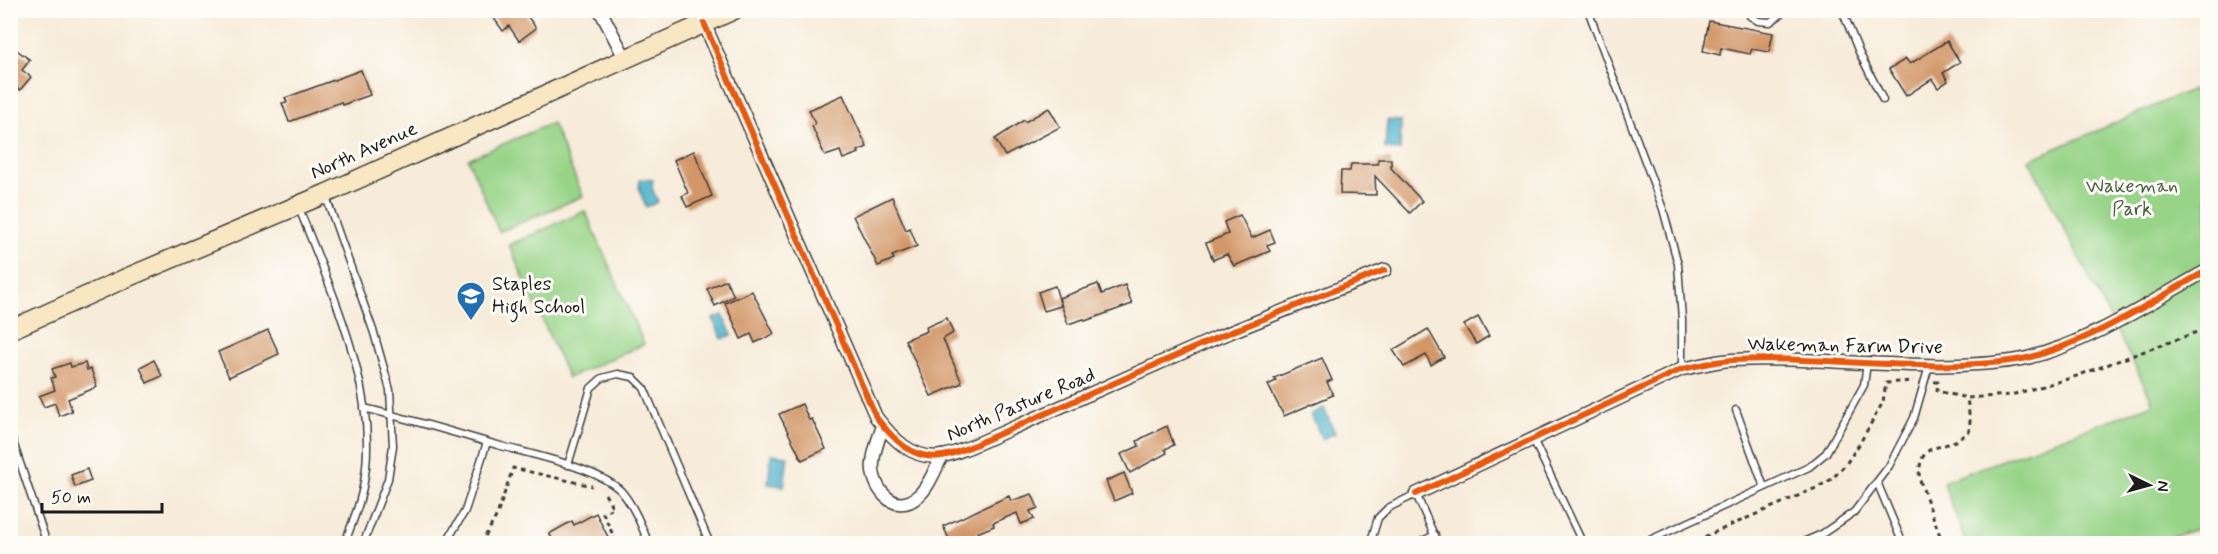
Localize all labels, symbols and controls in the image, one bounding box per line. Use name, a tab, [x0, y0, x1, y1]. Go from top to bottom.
street label: North Avenue	[306, 115, 422, 187]
park label: Wakeman Park	[2086, 173, 2178, 223]
place label: Staples High School	[492, 271, 585, 323]
school or university icon: Staples High School	[455, 280, 487, 322]
street label: Wakeman Farm Drive	[1747, 331, 1943, 361]
street label: North Pasture Road	[942, 361, 1100, 449]
north arrow	[2119, 455, 2179, 515]
scale bar	[42, 476, 162, 514]
text: N	[2152, 480, 2173, 492]
text: 50 m	[51, 486, 91, 510]

